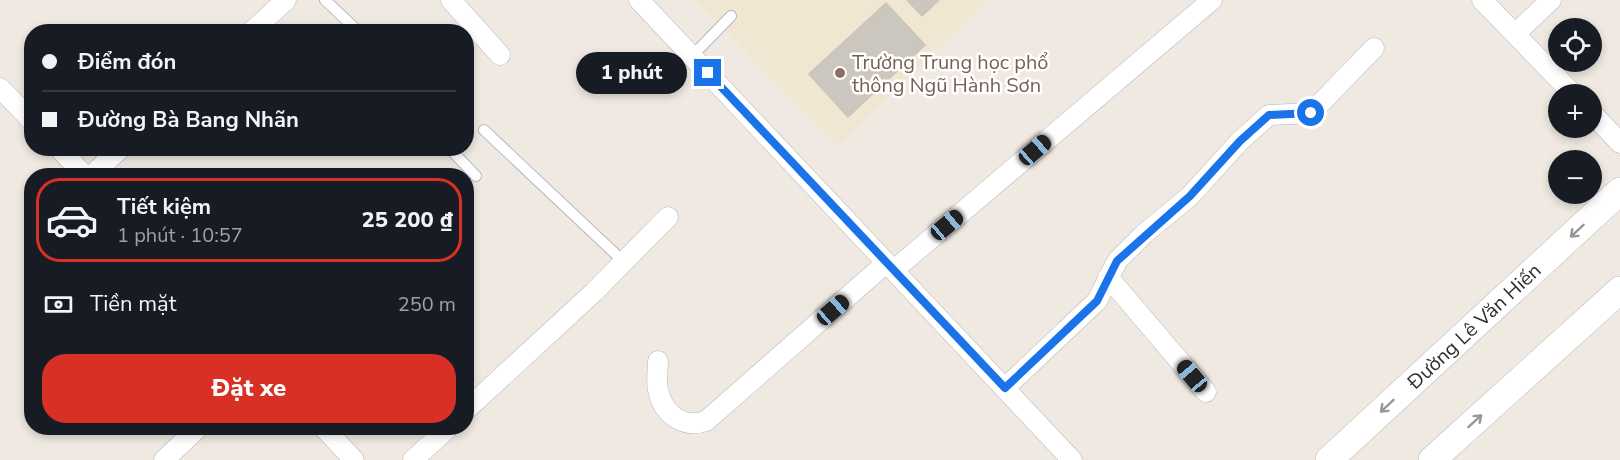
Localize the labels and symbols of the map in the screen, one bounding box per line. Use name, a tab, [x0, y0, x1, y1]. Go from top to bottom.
place label: Trường Trung học phổ thông Ngũ Hành Sơn	[852, 49, 1048, 99]
callout: 1 phút	[576, 52, 687, 94]
route end	[694, 59, 721, 86]
marker: Trường Trung học phổ thông Ngũ Hành Sơn	[833, 66, 847, 80]
route start	[1297, 99, 1324, 126]
car	[1016, 131, 1054, 169]
car	[927, 207, 967, 243]
one-way arrow	[1570, 224, 1585, 238]
street label: Đường Lê Văn Hiến	[1401, 257, 1547, 396]
car	[814, 291, 852, 329]
car	[1174, 356, 1210, 396]
one-way arrow	[1380, 399, 1395, 413]
one-way arrow	[1467, 414, 1482, 428]

